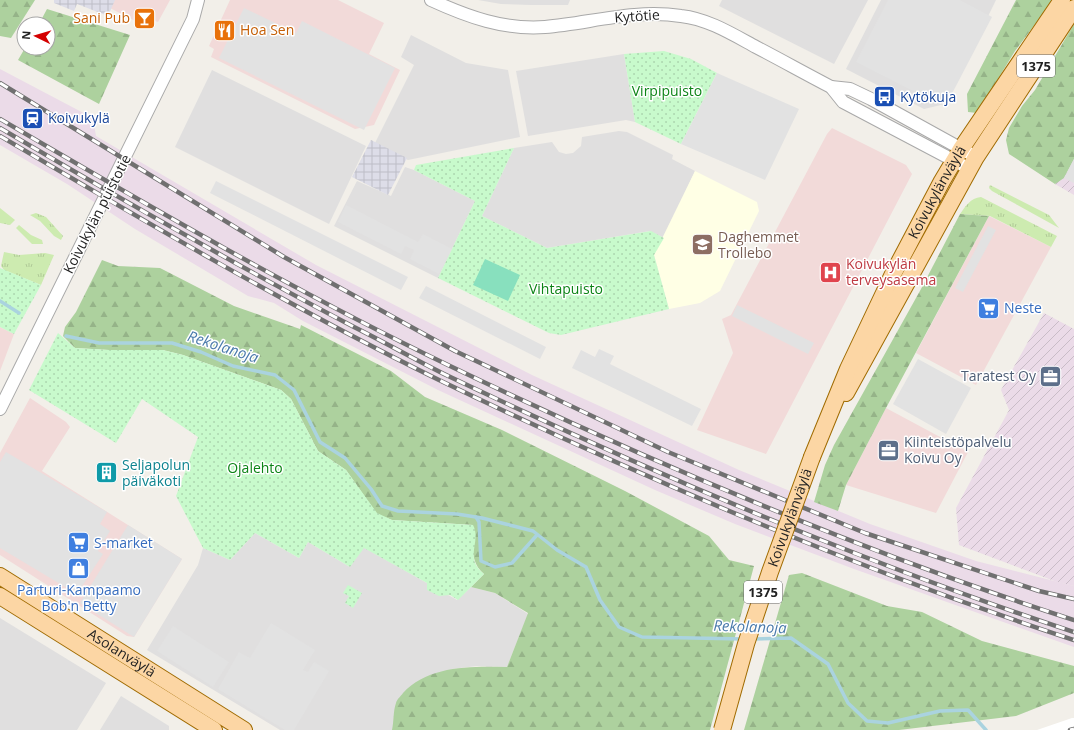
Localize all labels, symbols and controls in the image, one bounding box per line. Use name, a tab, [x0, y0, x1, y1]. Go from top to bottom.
street label: Kytötie	[614, 4, 660, 27]
bar icon: Sani Pub	[132, 5, 158, 31]
place label: Sani Pub	[73, 8, 130, 27]
north arrow	[16, 16, 56, 56]
restaurant icon: Hoa Sen	[211, 17, 237, 43]
place label: Hoa Sen	[240, 20, 294, 39]
text: N	[18, 30, 33, 40]
road number: 1375	[1017, 55, 1055, 77]
park label: Virpipuisto	[632, 81, 702, 100]
bus stop icon: Kytökuja	[872, 84, 898, 110]
place label: Kytökuja	[900, 87, 956, 106]
station icon: Koivukylä	[20, 105, 46, 131]
place label: Koivukylä	[48, 108, 110, 127]
street label: Koivukylänväylä	[903, 142, 970, 242]
street label: Koivukylän puistotie	[58, 151, 135, 277]
place label: Daghemmet Trollebo	[718, 227, 799, 262]
school or university icon: Daghemmet Trollebo	[689, 232, 715, 258]
place label: Koivukylän terveysasema	[846, 254, 936, 289]
hospital icon: Koivukylän terveysasema	[818, 259, 844, 285]
park label: Vihtapuisto	[529, 279, 603, 298]
supermarket icon: Neste	[976, 295, 1002, 321]
place label: Neste	[1004, 298, 1042, 317]
water label: Rekolanoja	[185, 325, 262, 367]
office icon: Taratest Oy	[1038, 363, 1064, 389]
place label: Taratest Oy	[961, 366, 1037, 385]
place label: Kiinteistöpalvelu Koivu Oy	[904, 432, 1012, 467]
office icon: Kiinteistöpalvelu Koivu Oy	[875, 437, 901, 463]
place label: Seljapolun päiväkoti	[122, 455, 190, 490]
park label: Ojalehto	[227, 458, 283, 477]
building icon: Seljapolun päiväkoti	[93, 460, 119, 486]
street label: Koivukylänväylä	[763, 466, 816, 569]
supermarket icon: S-market	[65, 530, 91, 556]
place label: S-market	[94, 533, 153, 552]
shop icon: Parturi-Kampaamo Bob'n Betty	[66, 555, 92, 581]
place label: Parturi-Kampaamo Bob'n Betty	[17, 580, 141, 615]
road number: 1375	[744, 581, 782, 603]
water label: Rekolanoja	[713, 615, 788, 637]
street label: Asolanväylä	[84, 624, 160, 681]

